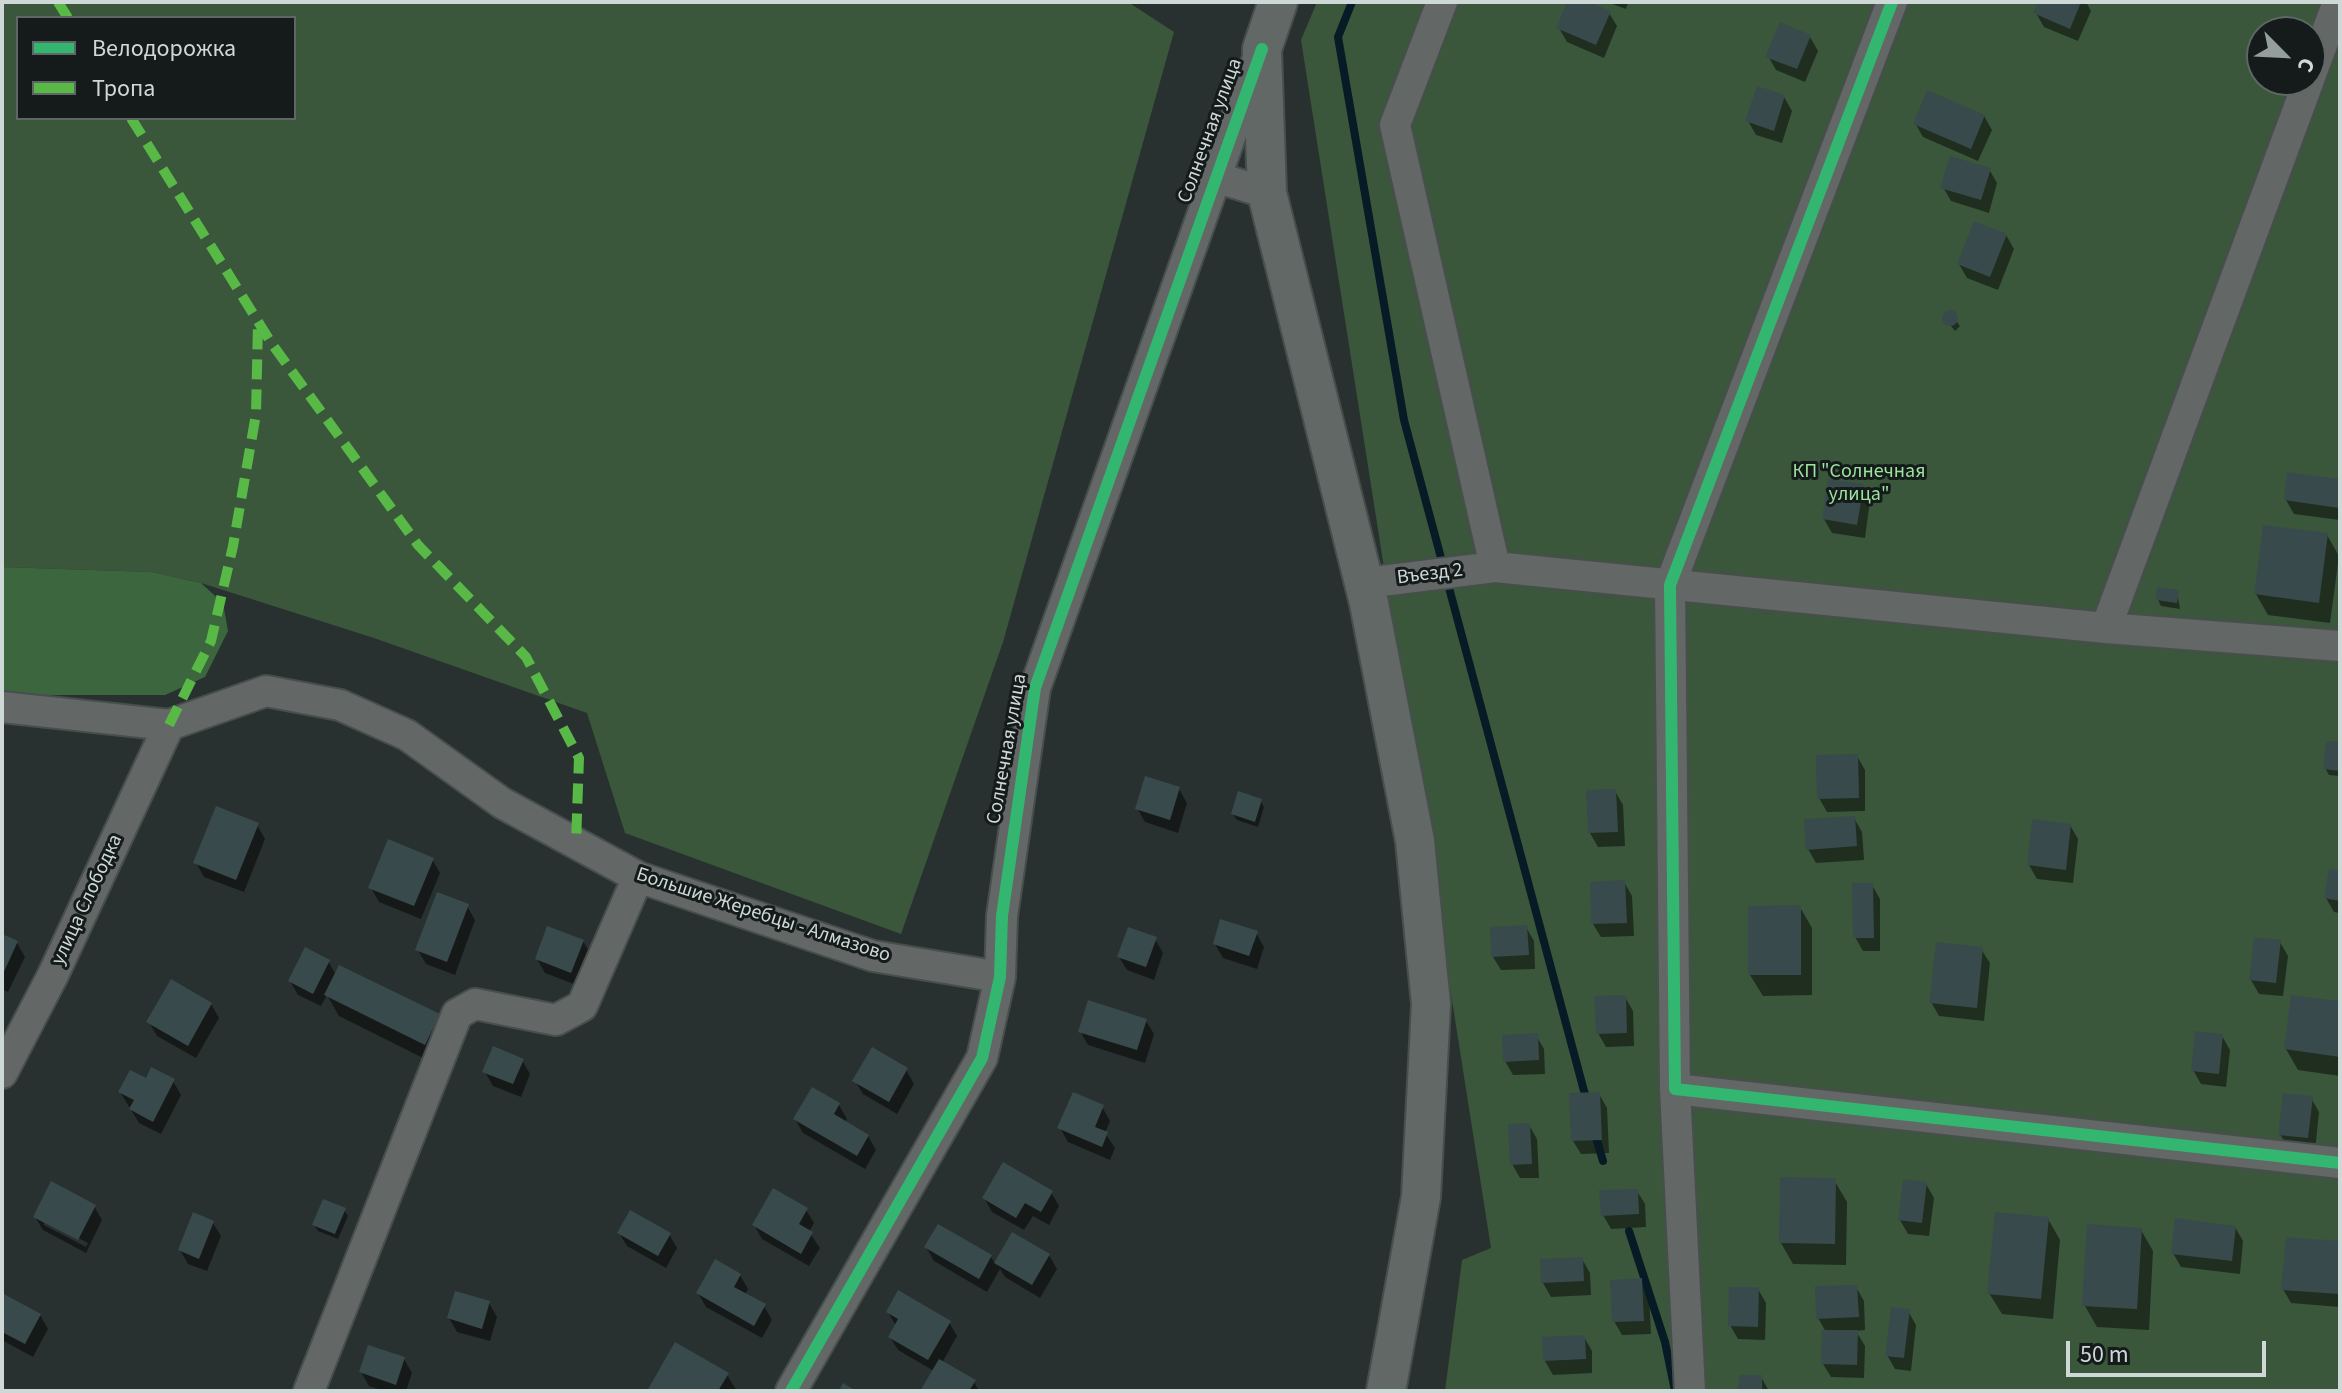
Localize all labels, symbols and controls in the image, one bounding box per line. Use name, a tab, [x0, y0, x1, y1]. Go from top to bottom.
legend	[16, 16, 296, 120]
north arrow	[2246, 16, 2326, 96]
text: Велодорожка	[92, 31, 236, 66]
text: С	[2289, 53, 2323, 77]
street label: Солнечная улица	[1174, 55, 1248, 207]
text: Тропа	[92, 71, 155, 106]
park label: КП "Солнечная улица"	[1793, 461, 1925, 508]
street label: Въезд 2	[1396, 559, 1464, 591]
street label: Солнечная улица	[983, 672, 1033, 826]
street label: улица Слободка	[47, 831, 129, 969]
street label: Большие Жеребцы - Алмазово	[633, 864, 893, 968]
scale bar	[2070, 1325, 2270, 1375]
text: 50 m	[2080, 1337, 2129, 1372]

